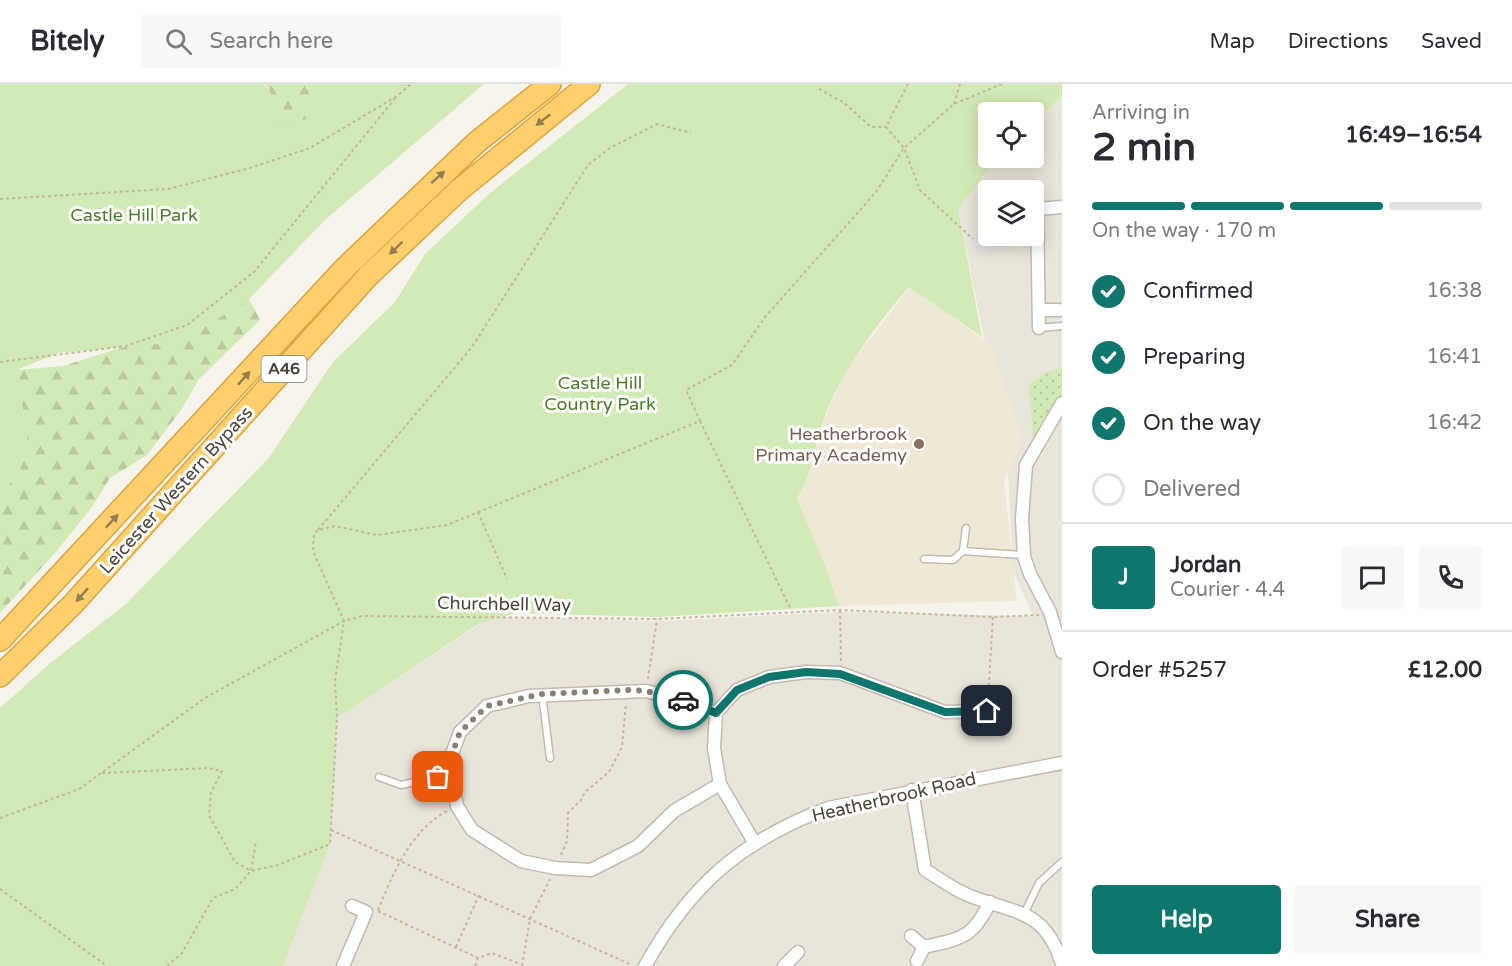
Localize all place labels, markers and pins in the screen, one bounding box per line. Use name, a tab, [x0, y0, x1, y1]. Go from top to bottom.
place label: Heatherbrook Primary Academy	[755, 423, 907, 466]
marker: Heatherbrook Primary Academy	[912, 437, 926, 451]
pin	[961, 685, 1012, 736]
pin	[412, 751, 463, 802]

